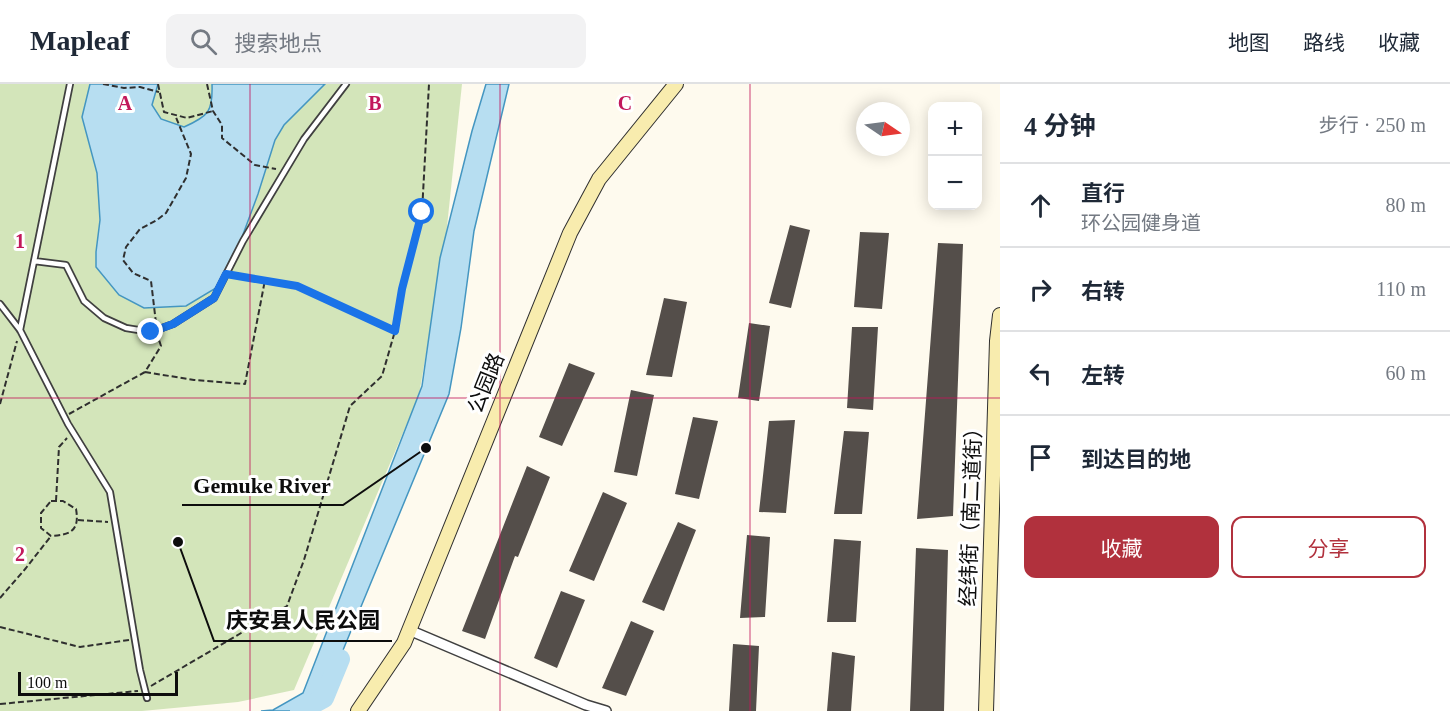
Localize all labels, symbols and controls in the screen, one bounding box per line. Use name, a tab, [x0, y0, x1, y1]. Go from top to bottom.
search box	[166, 14, 586, 68]
text: Mapleaf	[30, 25, 130, 56]
icon: search	[187, 25, 220, 58]
text: 搜索地点	[235, 31, 323, 56]
text: 地图	[1228, 31, 1270, 55]
text: 路线	[1303, 31, 1345, 55]
text: 收藏	[1378, 31, 1420, 55]
text: A	[118, 92, 133, 114]
text: B	[368, 92, 382, 114]
text: C	[618, 92, 632, 114]
north arrow	[856, 102, 910, 156]
map controls	[928, 102, 982, 210]
button: +	[928, 102, 982, 156]
text: 4 分钟	[1024, 112, 1096, 141]
text: 步行 · 250 m	[1319, 114, 1426, 136]
button: −	[928, 156, 982, 210]
text: 直行	[1081, 181, 1125, 206]
icon: ahead	[1024, 189, 1057, 222]
text: 80 m	[1385, 194, 1426, 216]
route start	[408, 198, 434, 224]
text: 环公园健身道	[1081, 212, 1201, 234]
text: 1	[15, 230, 25, 252]
icon: right	[1024, 273, 1057, 306]
text: 110 m	[1376, 278, 1426, 300]
text: 右转	[1081, 279, 1125, 304]
route end	[137, 318, 163, 344]
street label: 公园路	[463, 349, 509, 417]
icon: left	[1024, 357, 1057, 390]
text: 60 m	[1385, 362, 1426, 384]
text: 左转	[1081, 363, 1125, 388]
street label: 经纬街（南二道街）	[956, 417, 986, 607]
icon: arrive	[1024, 441, 1057, 474]
text: 到达目的地	[1081, 447, 1191, 472]
callout: Gemuke River	[182, 465, 343, 505]
text: Gemuke River	[193, 473, 331, 498]
button: 收藏	[1024, 516, 1219, 578]
button: 分享	[1231, 516, 1426, 578]
text: 2	[15, 543, 25, 565]
callout: 庆安县人民公园	[214, 601, 392, 641]
text: 庆安县人民公园	[226, 608, 380, 633]
scale bar	[18, 669, 178, 696]
text: 100 m	[27, 674, 67, 691]

